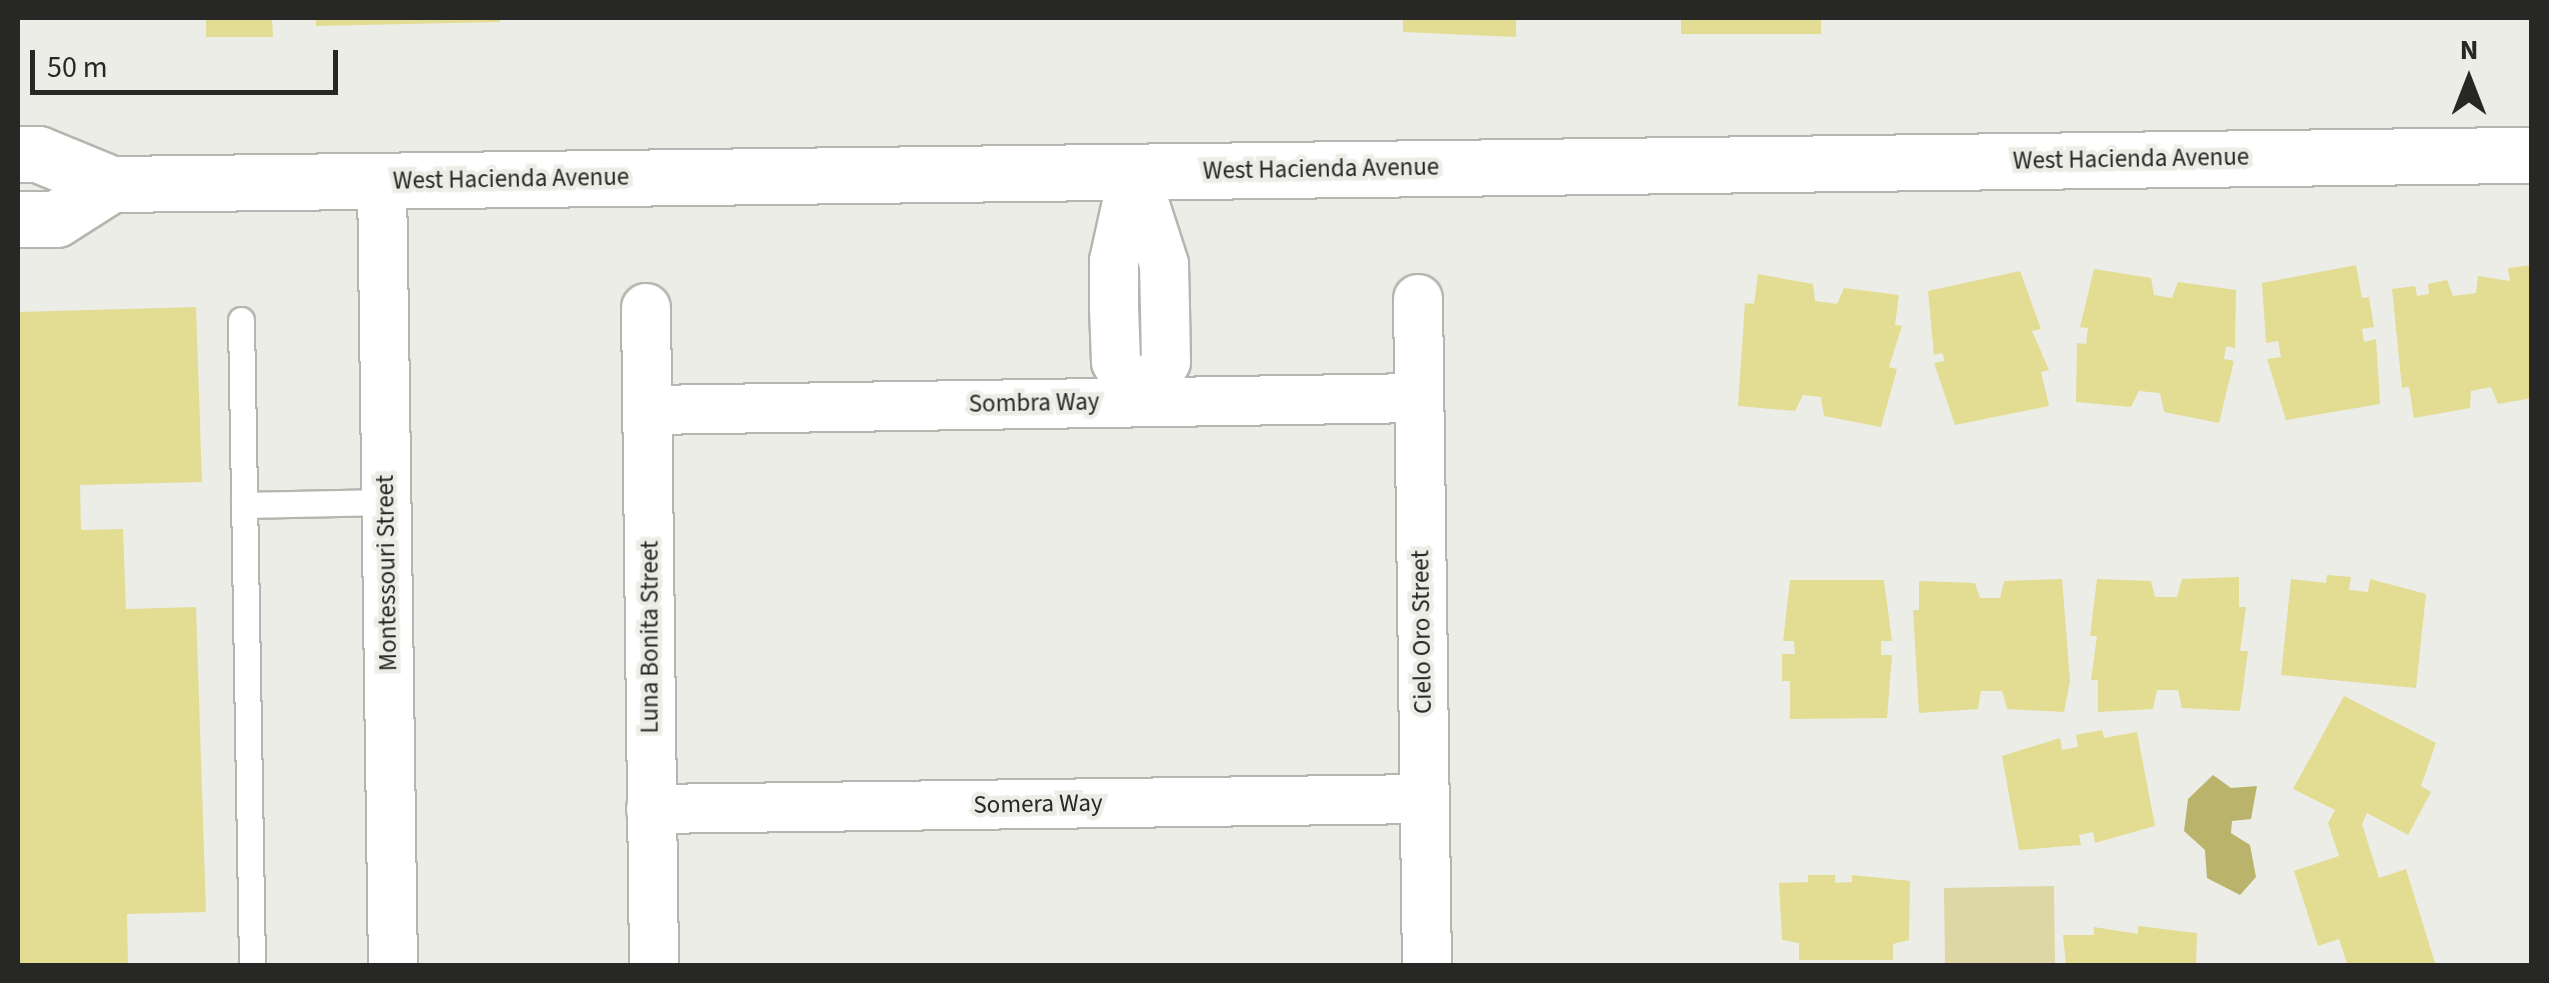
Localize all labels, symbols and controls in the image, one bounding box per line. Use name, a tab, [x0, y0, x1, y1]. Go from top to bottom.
scale bar	[35, 30, 342, 92]
north arrow	[2419, 30, 2519, 130]
text: N	[2460, 30, 2478, 70]
text: 50 m	[47, 46, 108, 89]
street label: West Hacienda Avenue	[2012, 142, 2250, 176]
street label: West Hacienda Avenue	[1202, 152, 1440, 186]
street label: West Hacienda Avenue	[392, 162, 630, 196]
street label: Sombra Way	[968, 387, 1100, 419]
street label: Montessouri Street	[370, 475, 404, 671]
street label: Luna Bonita Street	[635, 540, 665, 734]
street label: Cielo Oro Street	[1406, 550, 1438, 714]
street label: Somera Way	[973, 788, 1103, 820]

